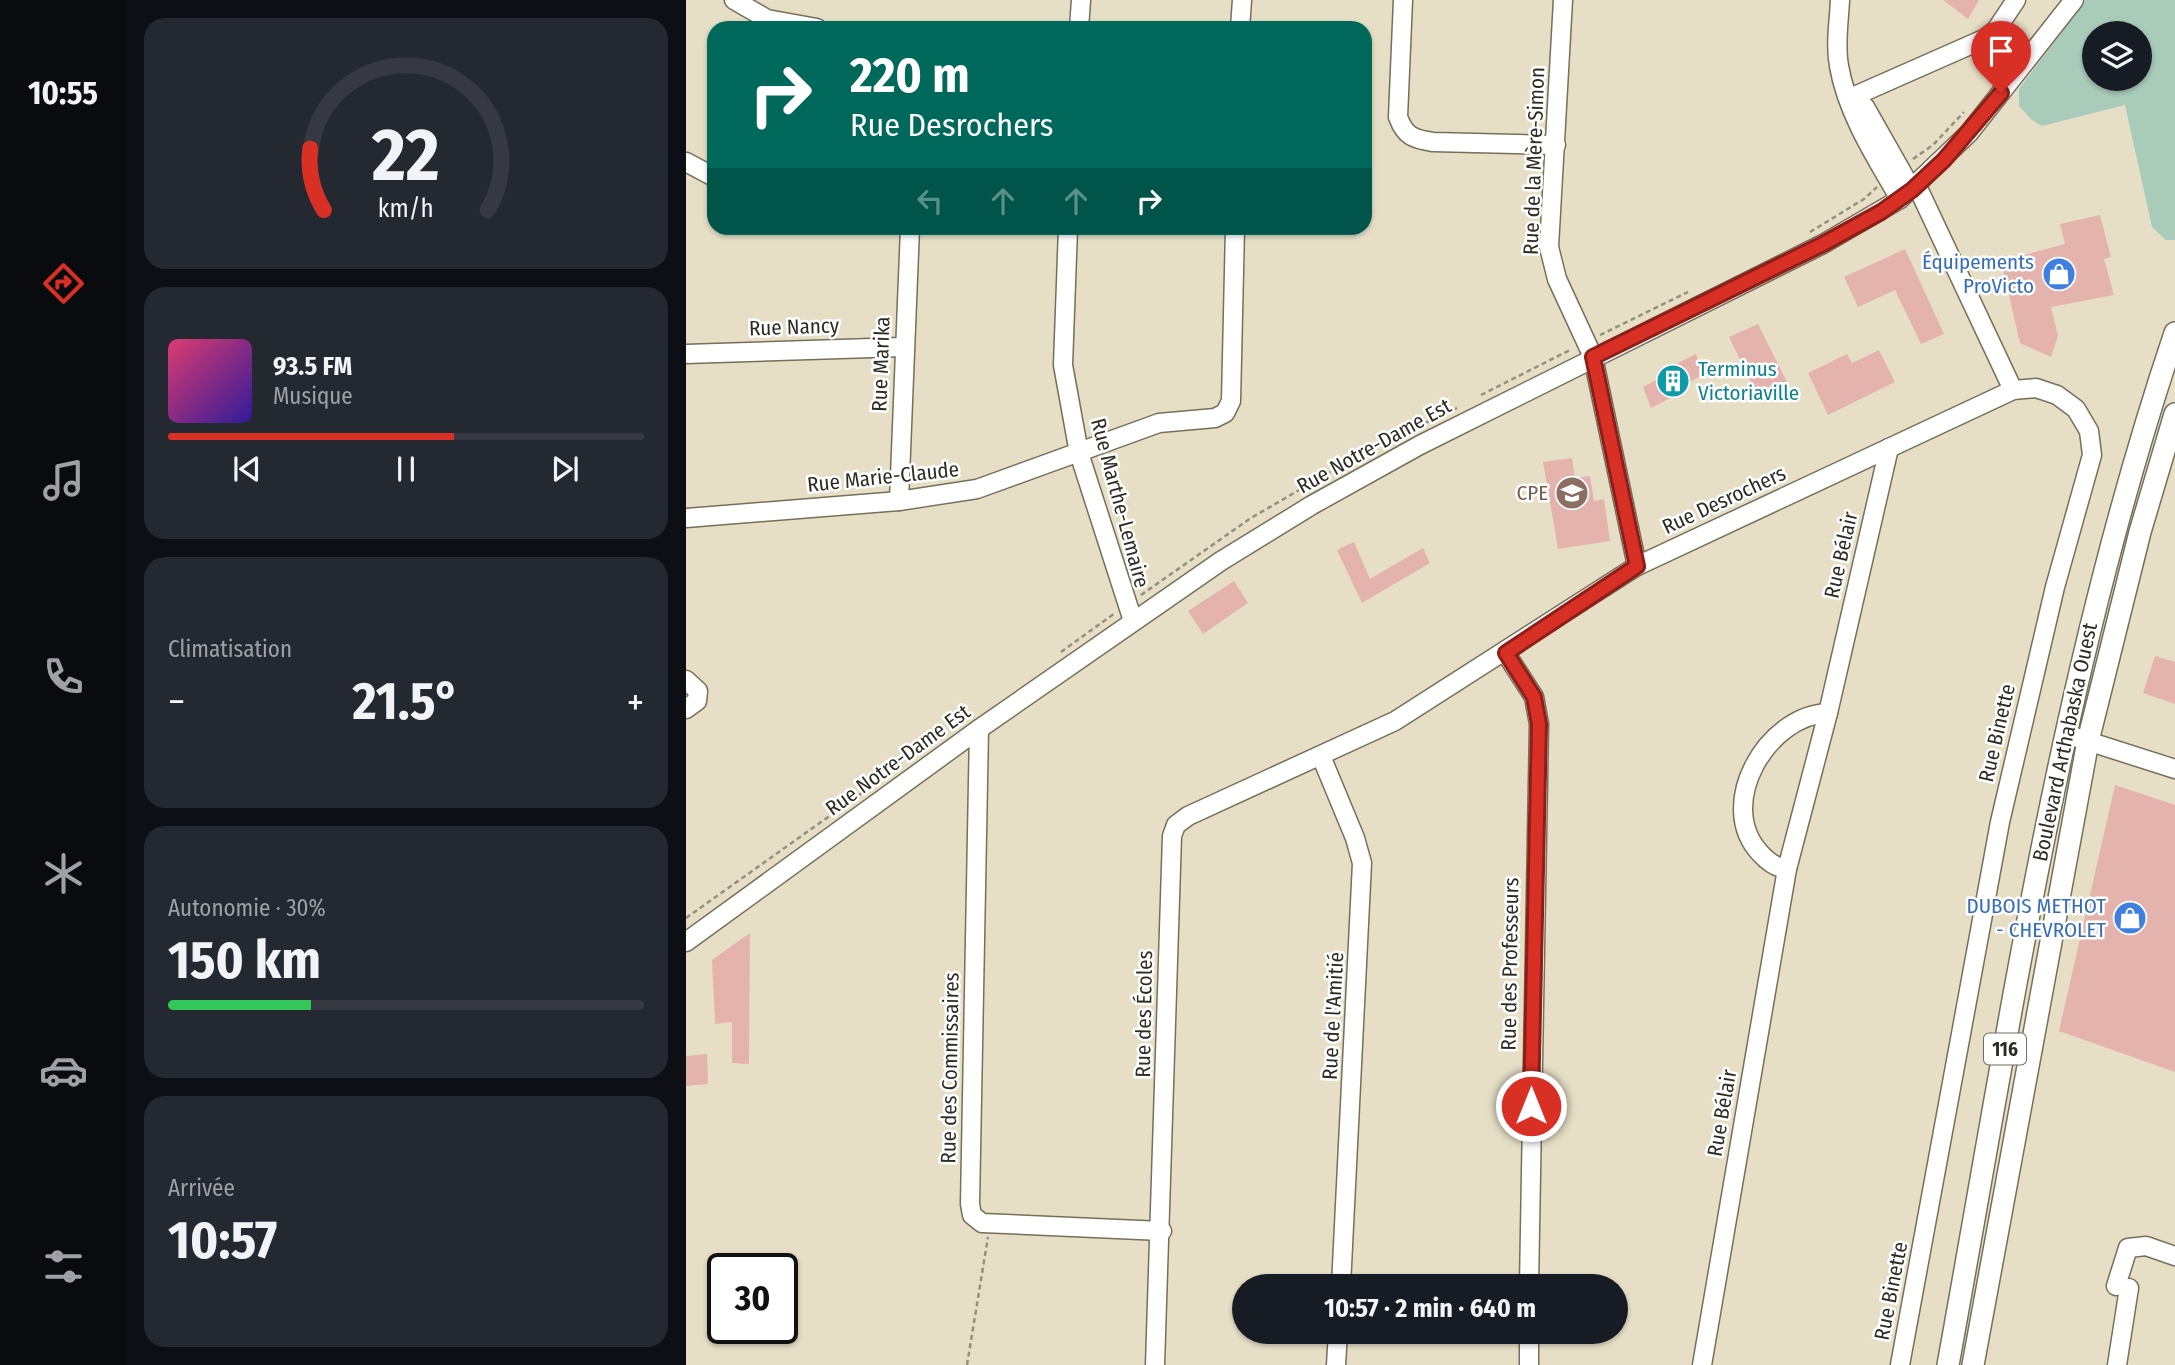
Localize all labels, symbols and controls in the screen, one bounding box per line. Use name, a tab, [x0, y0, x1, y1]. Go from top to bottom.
pin	[1971, 21, 2031, 93]
map controls	[2082, 21, 2152, 91]
button: layers	[2082, 21, 2152, 91]
icon: arrive	[1982, 32, 2020, 70]
text: 220 m	[850, 46, 970, 105]
icon: right	[735, 49, 826, 140]
street label: Rue de la Mère-Simon	[1518, 66, 1550, 256]
text: 10:55	[28, 74, 98, 112]
text: Rue Desrochers	[850, 106, 1053, 144]
text: 22	[371, 112, 440, 199]
icon: left	[911, 182, 949, 220]
icon: ahead	[984, 182, 1022, 220]
icon: ahead	[1057, 182, 1095, 220]
icon: right	[1130, 182, 1168, 220]
text: km/h	[378, 194, 434, 224]
place label: Équipements ProVicto	[1922, 249, 2034, 299]
shop icon: Équipements ProVicto	[2040, 255, 2078, 293]
icon: directions	[39, 259, 88, 308]
street label: Rue Nancy	[748, 312, 840, 342]
street label: Rue Marika	[866, 316, 896, 412]
text: 93.5 FM	[273, 351, 352, 382]
place label: Terminus Victoriaville	[1698, 356, 1799, 406]
building icon: Terminus Victoriaville	[1654, 362, 1692, 400]
text: Musique	[273, 382, 353, 410]
street label: Rue Notre-Dame Est	[1292, 393, 1456, 499]
street label: Rue Marthe-Lemaire	[1085, 415, 1155, 591]
icon: previous	[228, 450, 266, 488]
icon: pause	[387, 450, 425, 488]
icon: next	[546, 450, 584, 488]
icon: music	[39, 456, 88, 505]
street label: Rue Marie-Claude	[806, 456, 960, 498]
street label: Rue Desrochers	[1658, 460, 1790, 540]
school or university icon: CPE	[1553, 474, 1591, 512]
place label: CPE	[1517, 480, 1548, 506]
street label: Rue Bélair	[1818, 509, 1864, 601]
street label: Boulevard Arthabaska Ouest	[2027, 620, 2103, 864]
text: Climatisation	[168, 635, 292, 663]
icon: phone	[39, 652, 88, 701]
text: 21.5°	[352, 670, 459, 733]
text: −	[168, 679, 185, 725]
text: +	[627, 679, 644, 725]
street label: Rue Binette	[1973, 681, 2021, 785]
street label: Rue Notre-Dame Est	[821, 699, 976, 821]
icon: climate	[39, 849, 88, 898]
street label: Rue des Professeurs	[1495, 877, 1525, 1051]
place label: DUBOIS METHOT - CHEVROLET	[1967, 893, 2106, 943]
text: Autonomie · 30%	[168, 894, 326, 922]
shop icon: DUBOIS METHOT - CHEVROLET	[2111, 899, 2149, 937]
text: 150 km	[168, 929, 321, 992]
street label: Rue des Écoles	[1130, 950, 1158, 1078]
street label: Rue de l'Amitié	[1317, 951, 1349, 1081]
street label: Rue des Commissaires	[935, 972, 965, 1164]
road number: 116	[1984, 1034, 2026, 1064]
icon: car	[39, 1046, 88, 1095]
street label: Rue Bélair	[1702, 1067, 1743, 1159]
position arrow	[1494, 1069, 1568, 1143]
text: Arrivée	[168, 1174, 235, 1202]
text: 10:57	[168, 1209, 277, 1272]
street label: Rue Binette	[1869, 1240, 1913, 1342]
icon: filters	[39, 1242, 88, 1291]
speed limit sign: 30	[707, 1253, 798, 1344]
text: 10:57 · 2 min · 640 m	[1324, 1293, 1536, 1324]

